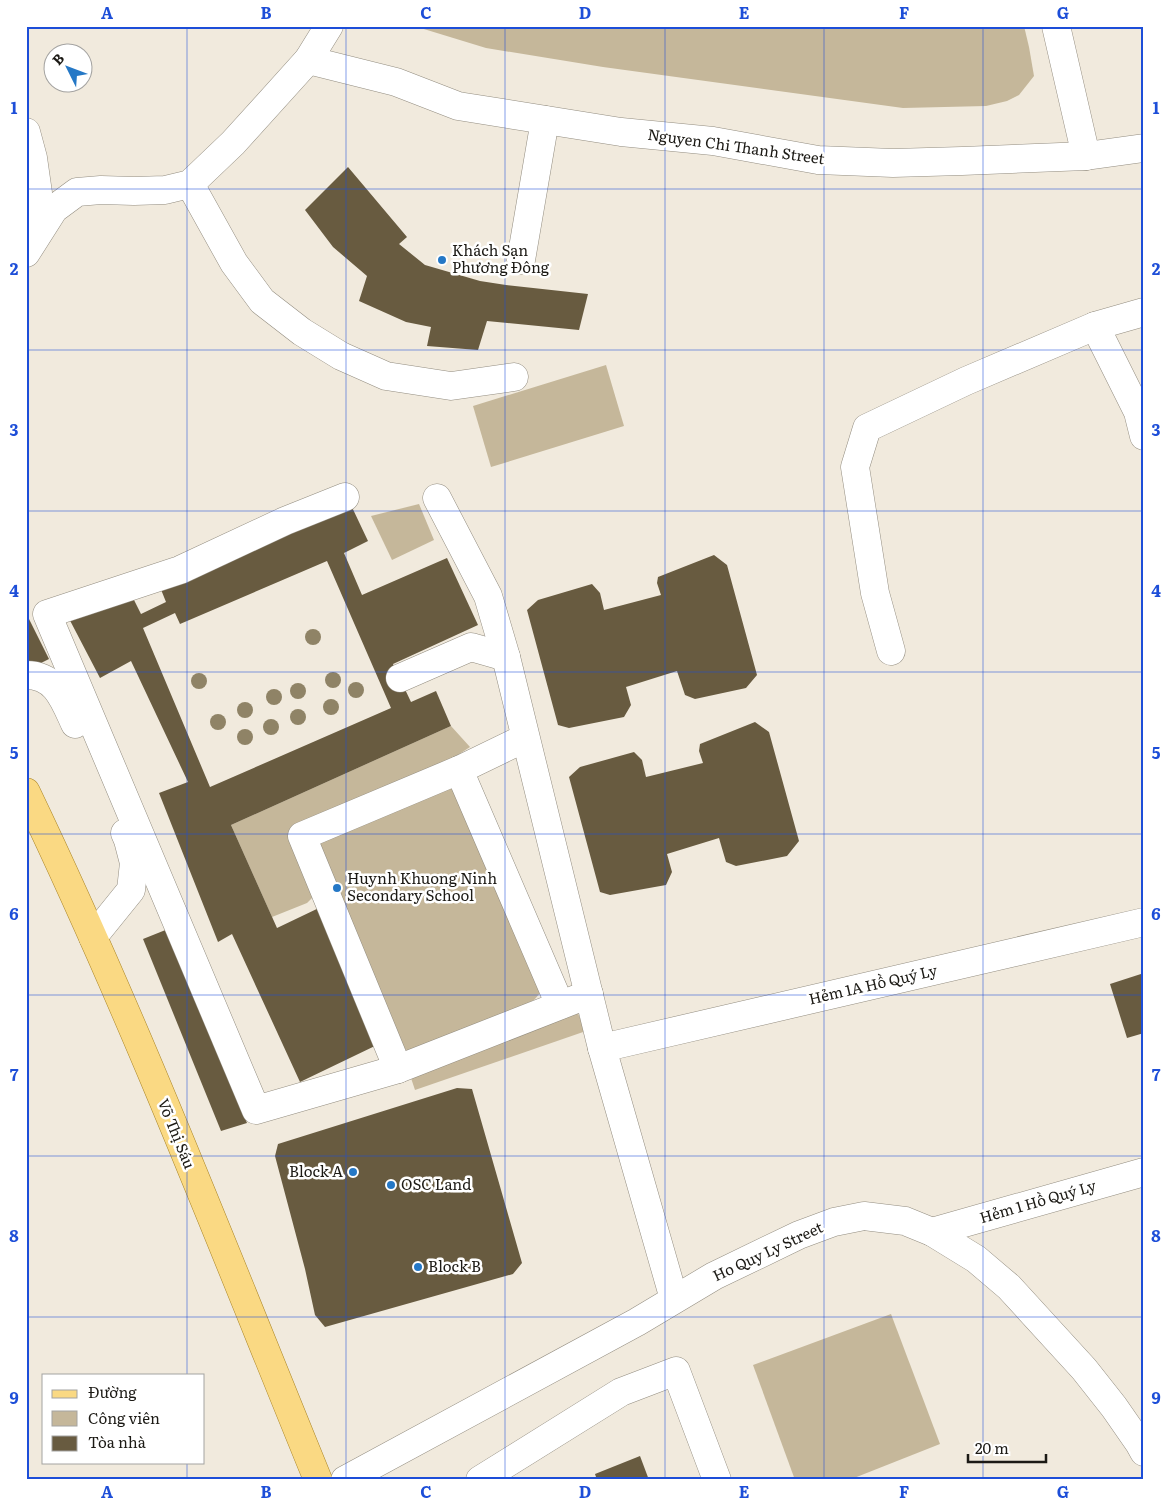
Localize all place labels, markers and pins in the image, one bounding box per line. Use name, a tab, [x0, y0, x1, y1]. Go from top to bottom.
place label: Khách Sạn Phương Đông	[452, 238, 550, 278]
marker: Khách Sạn Phương Đông	[436, 254, 448, 266]
place label: Huynh Khuong Ninh Secondary School	[347, 866, 497, 906]
marker: Huynh Khuong Ninh Secondary School	[331, 882, 343, 894]
place label: Block A	[289, 1159, 343, 1182]
marker: Block A	[347, 1166, 359, 1178]
place label: OSC Land	[401, 1172, 471, 1195]
marker: OSC Land	[385, 1179, 397, 1191]
place label: Block B	[428, 1254, 481, 1277]
marker: Block B	[412, 1261, 424, 1273]

